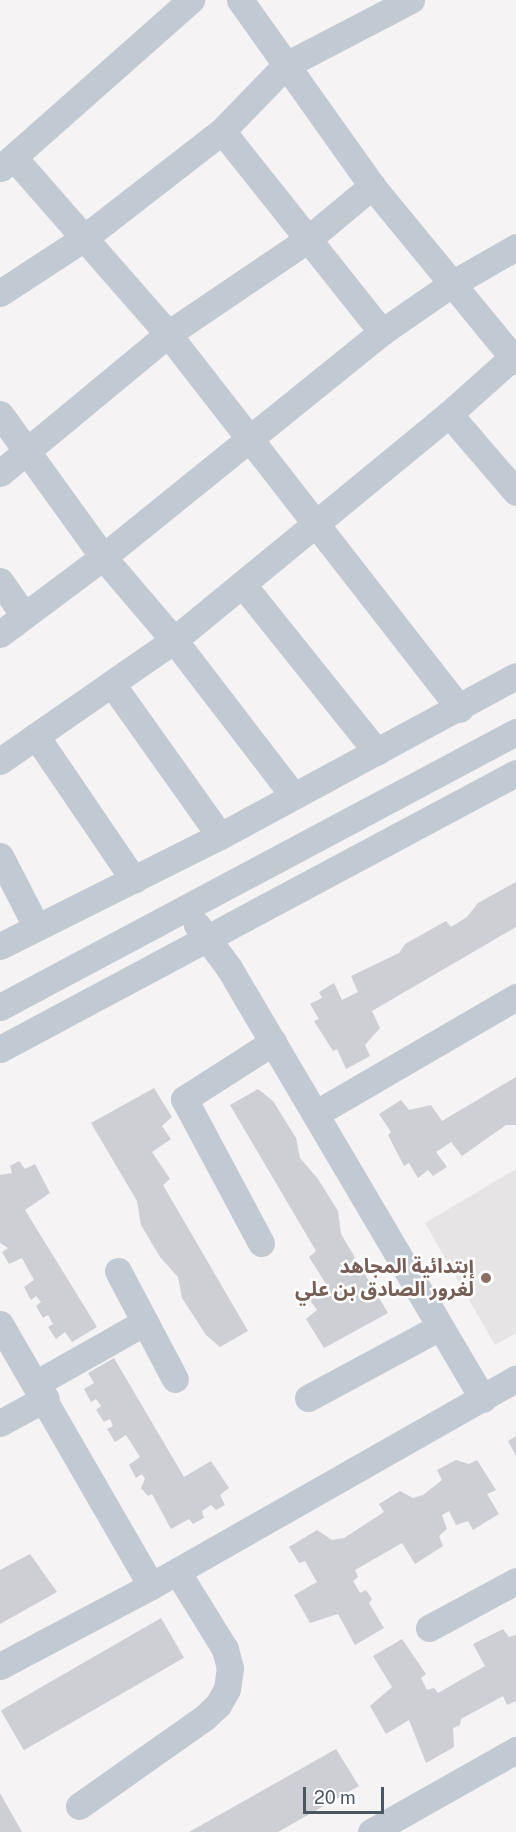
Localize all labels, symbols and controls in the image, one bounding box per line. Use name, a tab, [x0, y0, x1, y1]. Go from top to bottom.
place label: إبتدائية المجاهد لغرور الصادق بن علي	[295, 1254, 474, 1301]
marker: إبتدائية المجاهد لغرور الصادق بن علي	[479, 1271, 493, 1285]
scale bar	[306, 1775, 387, 1813]
text: 20 m	[314, 1787, 356, 1808]

